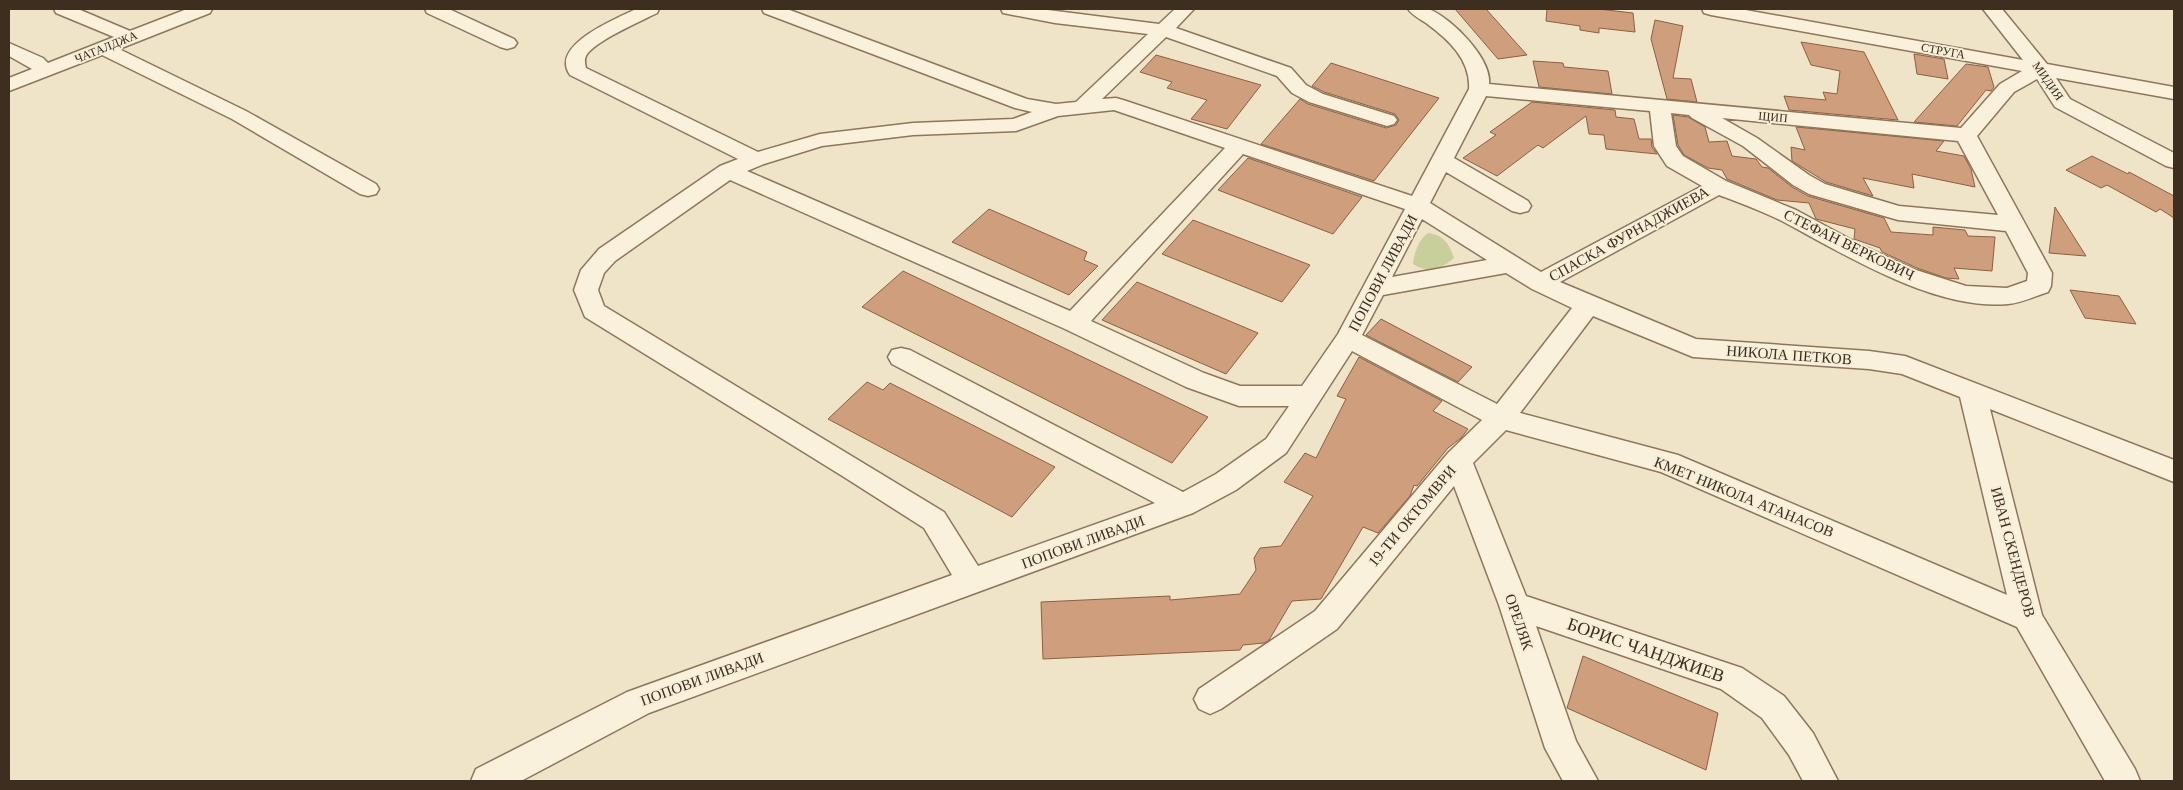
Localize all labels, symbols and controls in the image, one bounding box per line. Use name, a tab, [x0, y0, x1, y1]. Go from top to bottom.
street label: ЧАТАЛДЖА	[73, 28, 140, 66]
street label: СТРУГА	[1920, 40, 1966, 62]
street label: МИДИЯ	[2030, 59, 2066, 103]
street label: ЩИП	[1758, 109, 1789, 125]
street label: СПАСКА ФУРНАДЖИЕВА	[1546, 183, 1712, 285]
street label: СТЕФАН ВЕРКОВИЧ	[1781, 206, 1917, 284]
street label: ПОПОВИ ЛИВАДИ	[1345, 212, 1421, 334]
street label: НИКОЛА ПЕТКОВ	[1726, 343, 1852, 367]
street label: КМЕТ НИКОЛА АТАНАСОВ	[1652, 454, 1836, 540]
street label: 19-ТИ ОКТОМВРИ	[1365, 462, 1459, 570]
street label: ИВАН СКЕНДЕРОВ	[1988, 485, 2038, 619]
street label: ПОПОВИ ЛИВАДИ	[1019, 512, 1147, 572]
street label: ОРЕЛЯК	[1502, 592, 1536, 653]
street label: БОРИС ЧАНДЖИЕВ	[1565, 614, 1727, 686]
street label: ПОПОВИ ЛИВАДИ	[638, 649, 766, 709]

